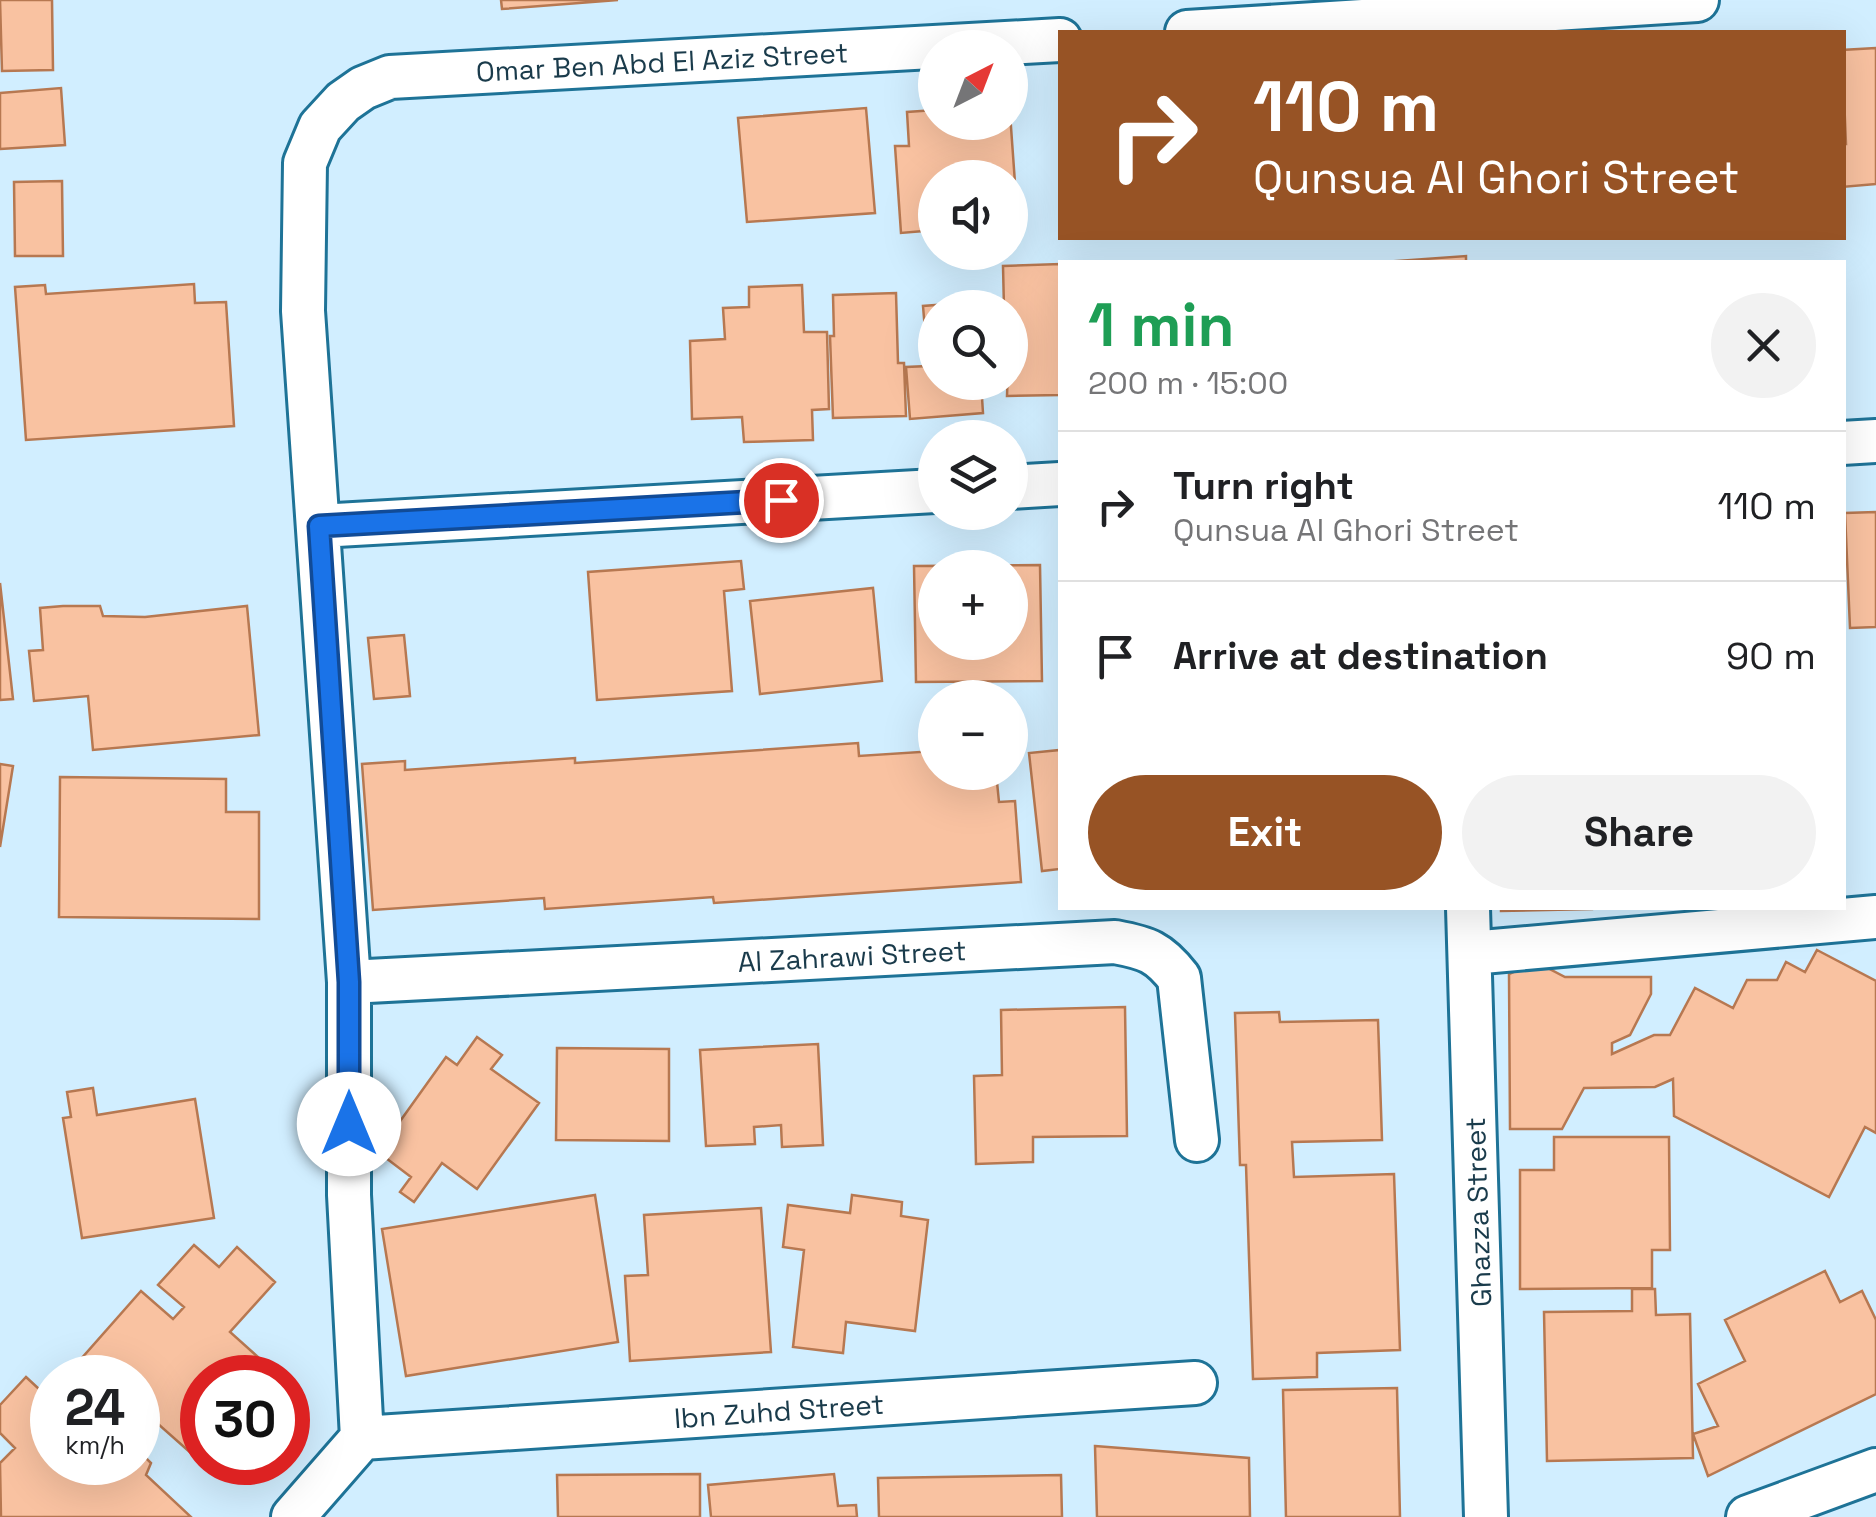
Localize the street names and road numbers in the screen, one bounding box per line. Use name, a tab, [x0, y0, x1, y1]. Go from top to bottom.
street label: Omar Ben Abd El Aziz Street	[475, 34, 849, 90]
street label: Al Zahrawi Street	[737, 932, 967, 980]
street label: Ghazza Street	[1457, 1117, 1499, 1307]
street label: Ibn Zuhd Street	[673, 1386, 885, 1436]

